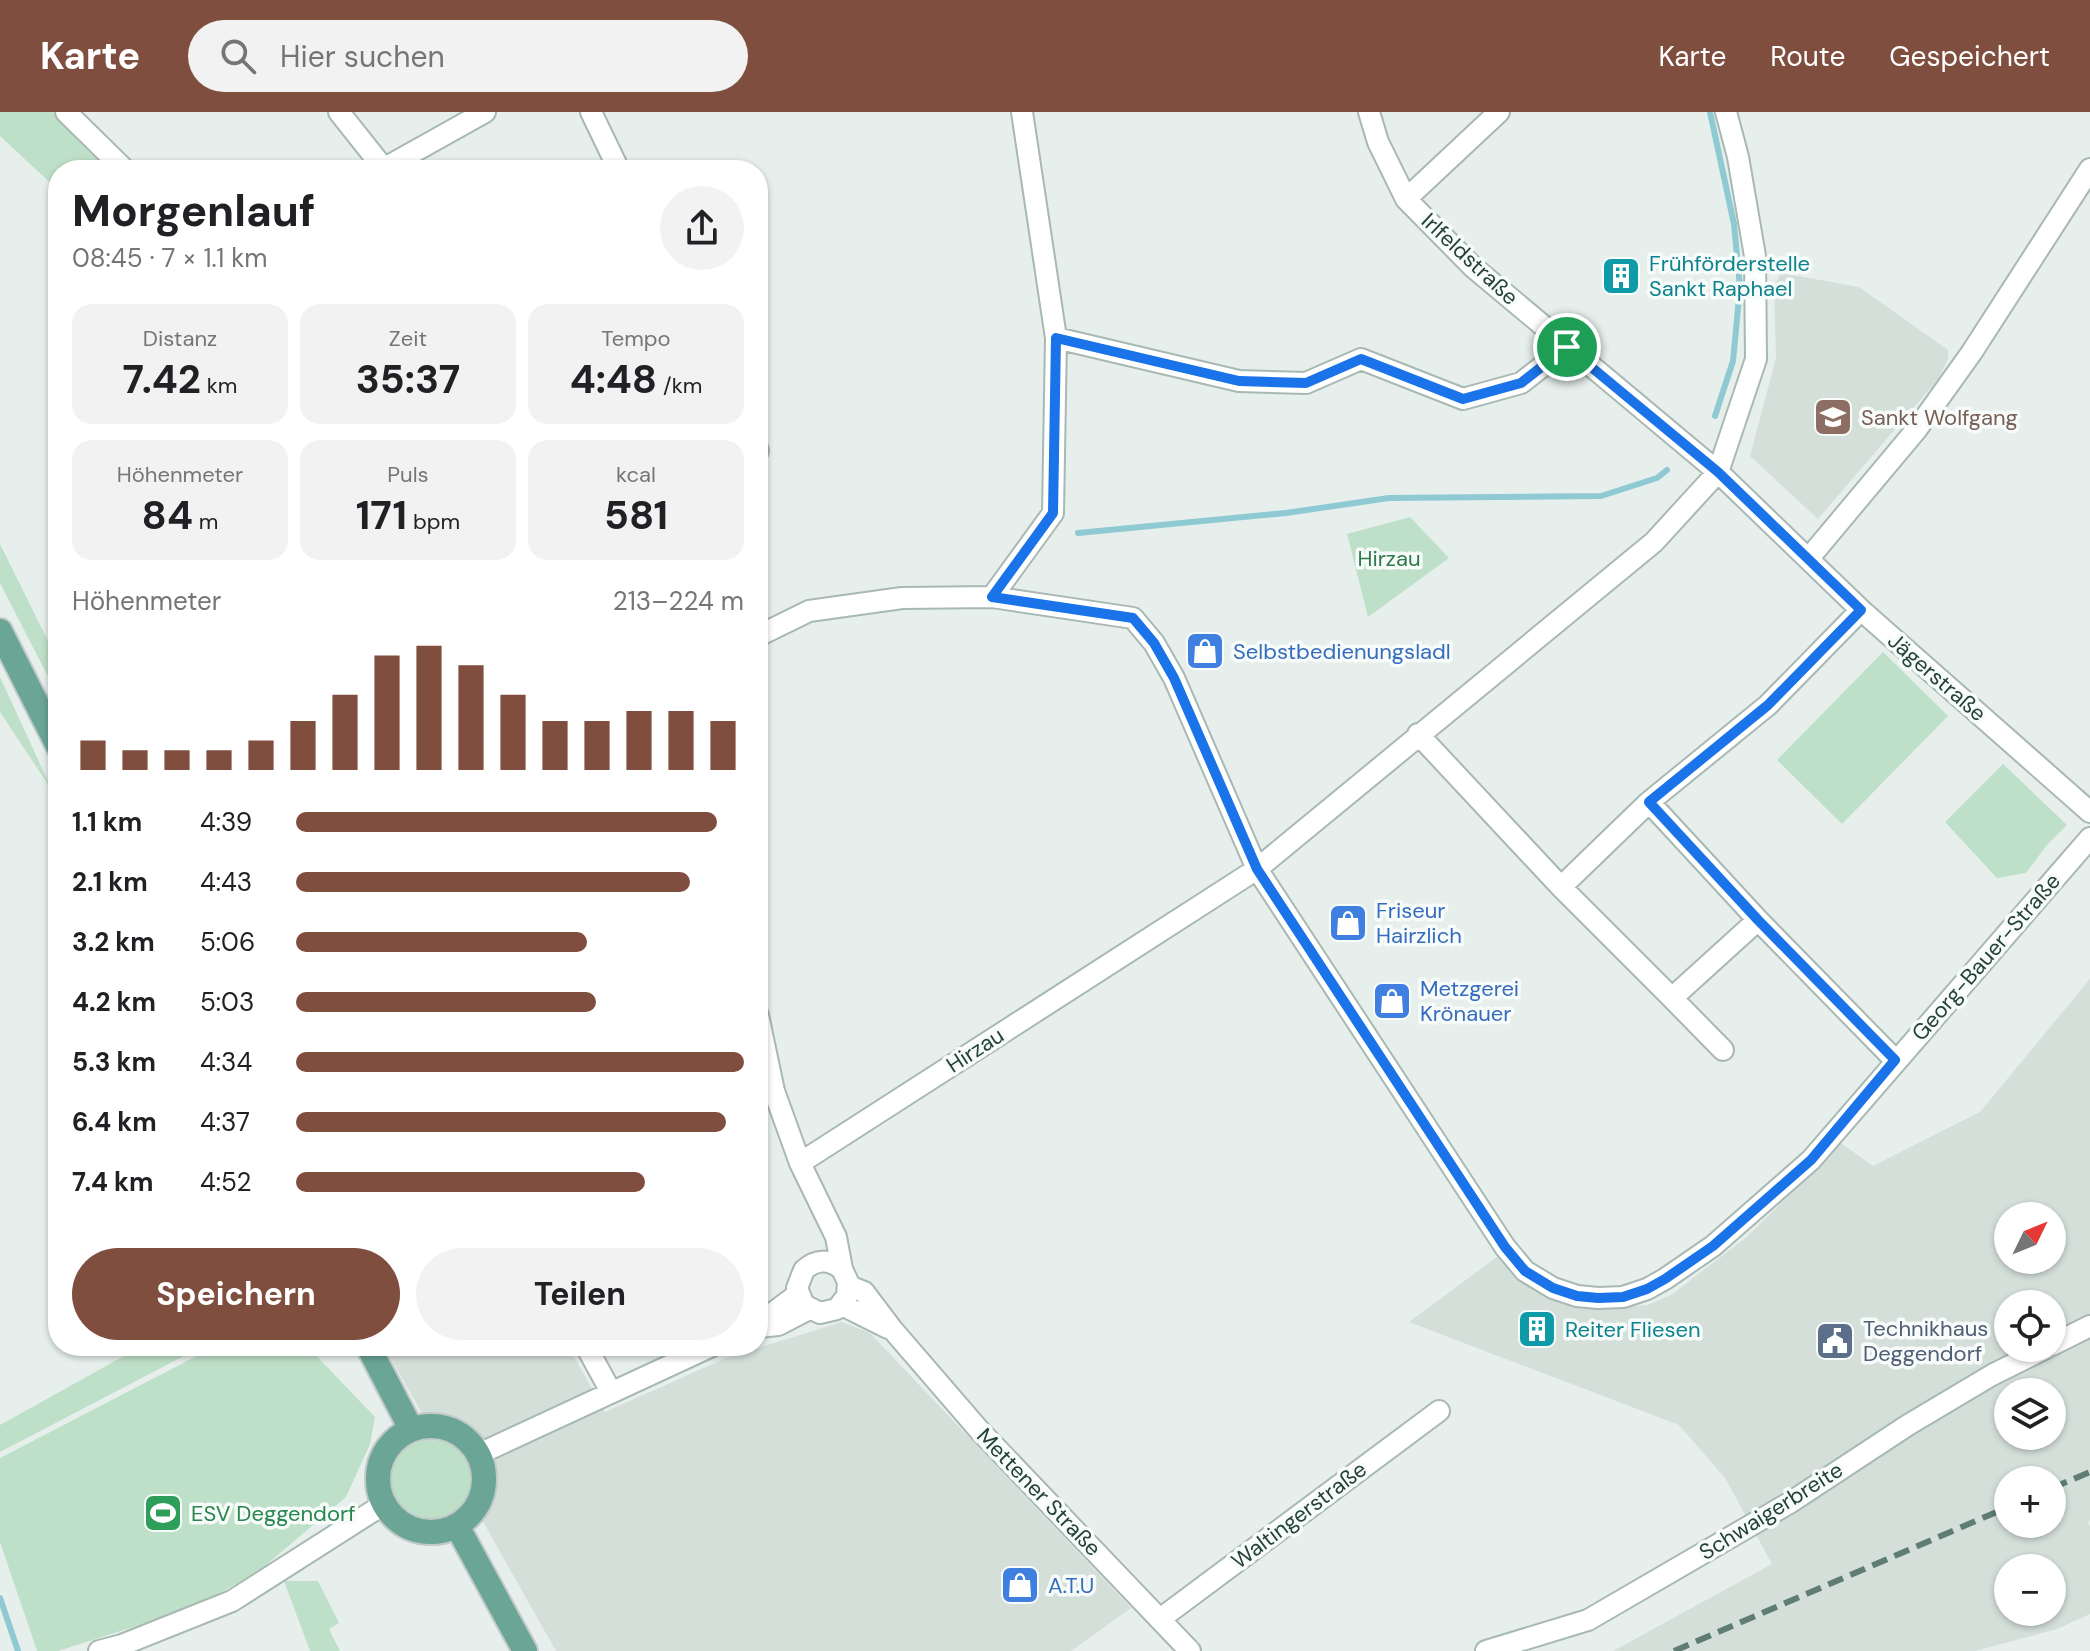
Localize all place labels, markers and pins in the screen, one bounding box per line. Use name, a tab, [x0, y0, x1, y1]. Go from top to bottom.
place label: Frühförderstelle Sankt Raphael	[1649, 249, 1810, 303]
building icon: Frühförderstelle Sankt Raphael	[1600, 255, 1642, 297]
pin	[1533, 313, 1601, 381]
school or university icon: Sankt Wolfgang	[1812, 396, 1854, 438]
place label: Sankt Wolfgang	[1861, 403, 2018, 432]
shop icon: Selbstbedienungsladl	[1184, 630, 1226, 672]
place label: Selbstbedienungsladl	[1233, 637, 1451, 666]
place label: Friseur Hairzlich	[1376, 896, 1462, 950]
shop icon: Friseur Hairzlich	[1327, 902, 1369, 944]
place label: Metzgerei Krönauer	[1420, 974, 1519, 1028]
shop icon: Metzgerei Krönauer	[1371, 980, 1413, 1022]
building icon: Reiter Fliesen	[1516, 1308, 1558, 1350]
place label: Technikhaus Deggendorf	[1863, 1314, 1988, 1368]
place label: Reiter Fliesen	[1565, 1315, 1701, 1344]
public building icon: Technikhaus Deggendorf	[1814, 1320, 1856, 1362]
sports icon: ESV Deggendorf	[142, 1492, 184, 1534]
place label: ESV Deggendorf	[191, 1499, 356, 1528]
shop icon: A.T.U	[999, 1564, 1041, 1606]
place label: A.T.U	[1048, 1571, 1094, 1600]

